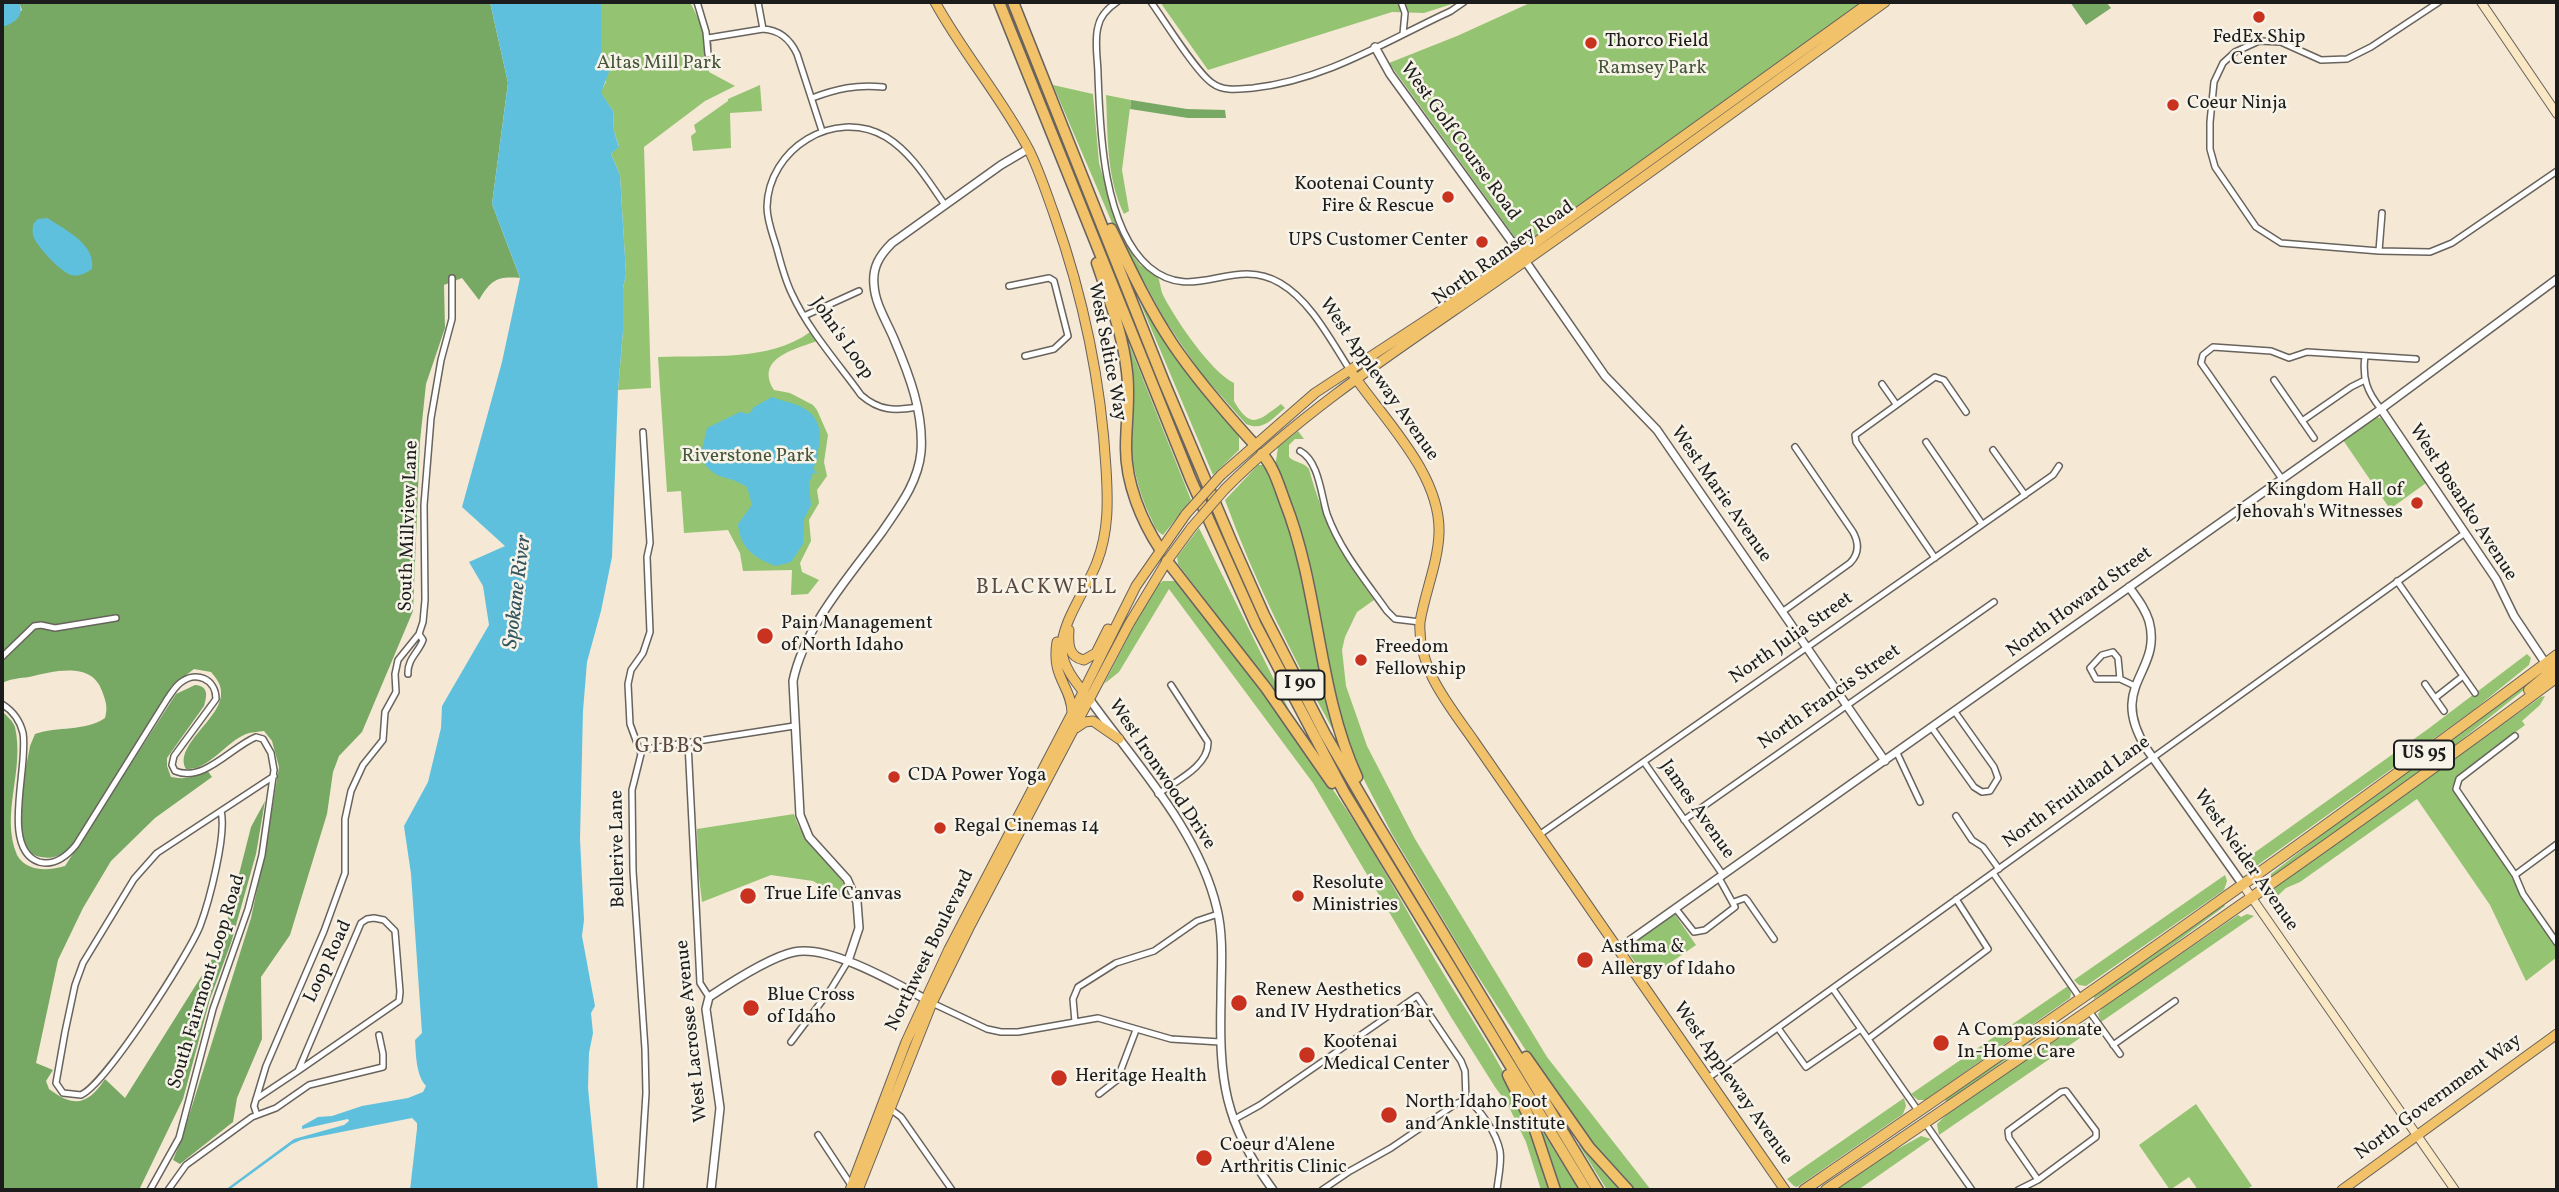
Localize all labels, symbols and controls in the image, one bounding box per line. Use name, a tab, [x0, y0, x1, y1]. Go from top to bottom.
marker: FedEx Ship Center	[2251, 9, 2267, 25]
place label: FedEx Ship Center	[2213, 28, 2305, 72]
place label: Thorco Field	[1605, 32, 1709, 54]
marker: Thorco Field	[1583, 35, 1599, 51]
park label: Altas Mill Park	[597, 54, 721, 76]
street label: West Golf Course Road	[1394, 58, 1524, 226]
park label: Ramsey Park	[1597, 59, 1707, 81]
place label: Coeur Ninja	[2187, 94, 2287, 116]
marker: Coeur Ninja	[2165, 97, 2181, 113]
place label: Kootenai County Fire & Rescue	[1294, 175, 1434, 219]
marker: Kootenai County Fire & Rescue	[1440, 189, 1456, 205]
street label: North Ramsey Road	[1429, 197, 1579, 311]
place label: UPS Customer Center	[1288, 231, 1468, 253]
marker: UPS Customer Center	[1474, 234, 1490, 250]
street label: West Seltice Way	[1081, 281, 1131, 423]
street label: John's Loop	[804, 293, 878, 385]
street label: West Appleway Avenue	[1313, 294, 1443, 466]
street label: West Bosanko Avenue	[2403, 420, 2521, 586]
street label: West Marie Avenue	[1665, 423, 1775, 567]
street label: South Millview Lane	[396, 440, 424, 612]
park label: Riverstone Park	[681, 447, 815, 469]
place label: Kingdom Hall of Jehovah's Witnesses	[2236, 481, 2403, 525]
marker: Kingdom Hall of Jehovah's Witnesses	[2409, 495, 2425, 511]
water label: Spokane River	[500, 534, 538, 650]
street label: North Howard Street	[2003, 542, 2157, 664]
district label: BLACKWELL	[977, 576, 1117, 602]
street label: North Julia Street	[1726, 588, 1858, 690]
place label: Pain Management of North Idaho	[781, 614, 933, 658]
marker: Pain Management of North Idaho	[755, 626, 775, 646]
place label: Freedom Fellowship	[1375, 638, 1466, 682]
street label: North Francis Street	[1754, 640, 1906, 756]
marker: Freedom Fellowship	[1353, 652, 1369, 668]
road number: I 90	[1276, 670, 1324, 700]
street label: West Ironwood Drive	[1102, 696, 1220, 854]
street label: North Fruitland Lane	[1999, 732, 2155, 854]
district label: GIBBS	[635, 735, 705, 761]
road number: US 95	[2394, 740, 2454, 770]
street label: James Avenue	[1654, 756, 1738, 864]
place label: CDA Power Yoga	[908, 766, 1046, 788]
marker: CDA Power Yoga	[886, 769, 902, 785]
street label: West Neider Avenue	[2188, 786, 2302, 936]
street label: Bellerive Lane	[607, 790, 631, 908]
place label: Regal Cinemas 14	[954, 817, 1100, 839]
marker: Regal Cinemas 14	[932, 820, 948, 836]
street label: Northwest Boulevard	[882, 867, 980, 1035]
street label: South Fairmont Loop Road	[164, 872, 252, 1092]
place label: Resolute Ministries	[1312, 874, 1398, 918]
place label: True Life Canvas	[764, 885, 902, 907]
marker: True Life Canvas	[738, 886, 758, 906]
marker: Resolute Ministries	[1290, 888, 1306, 904]
street label: Loop Road	[300, 917, 358, 1007]
place label: Asthma & Allergy of Idaho	[1601, 938, 1735, 982]
street label: West Lacrosse Avenue	[672, 939, 714, 1123]
marker: Asthma & Allergy of Idaho	[1575, 950, 1595, 970]
place label: Renew Aesthetics and IV Hydration Bar	[1255, 981, 1433, 1025]
place label: Blue Cross of Idaho	[767, 986, 855, 1030]
marker: Renew Aesthetics and IV Hydration Bar	[1229, 993, 1249, 1013]
marker: Blue Cross of Idaho	[741, 998, 761, 1018]
street label: West Appleway Avenue	[1667, 998, 1797, 1170]
place label: A Compassionate In-Home Care	[1957, 1021, 2102, 1065]
street label: North Government Way	[2351, 1030, 2527, 1166]
place label: Kootenai Medical Center	[1323, 1033, 1449, 1077]
marker: A Compassionate In-Home Care	[1931, 1033, 1951, 1053]
marker: Kootenai Medical Center	[1297, 1045, 1317, 1065]
place label: Heritage Health	[1075, 1067, 1207, 1089]
marker: Heritage Health	[1049, 1068, 1069, 1088]
place label: North Idaho Foot and Ankle Institute	[1405, 1093, 1565, 1137]
marker: North Idaho Foot and Ankle Institute	[1379, 1105, 1399, 1125]
place label: Coeur d'Alene Arthritis Clinic	[1220, 1136, 1347, 1180]
marker: Coeur d'Alene Arthritis Clinic	[1194, 1148, 1214, 1168]

